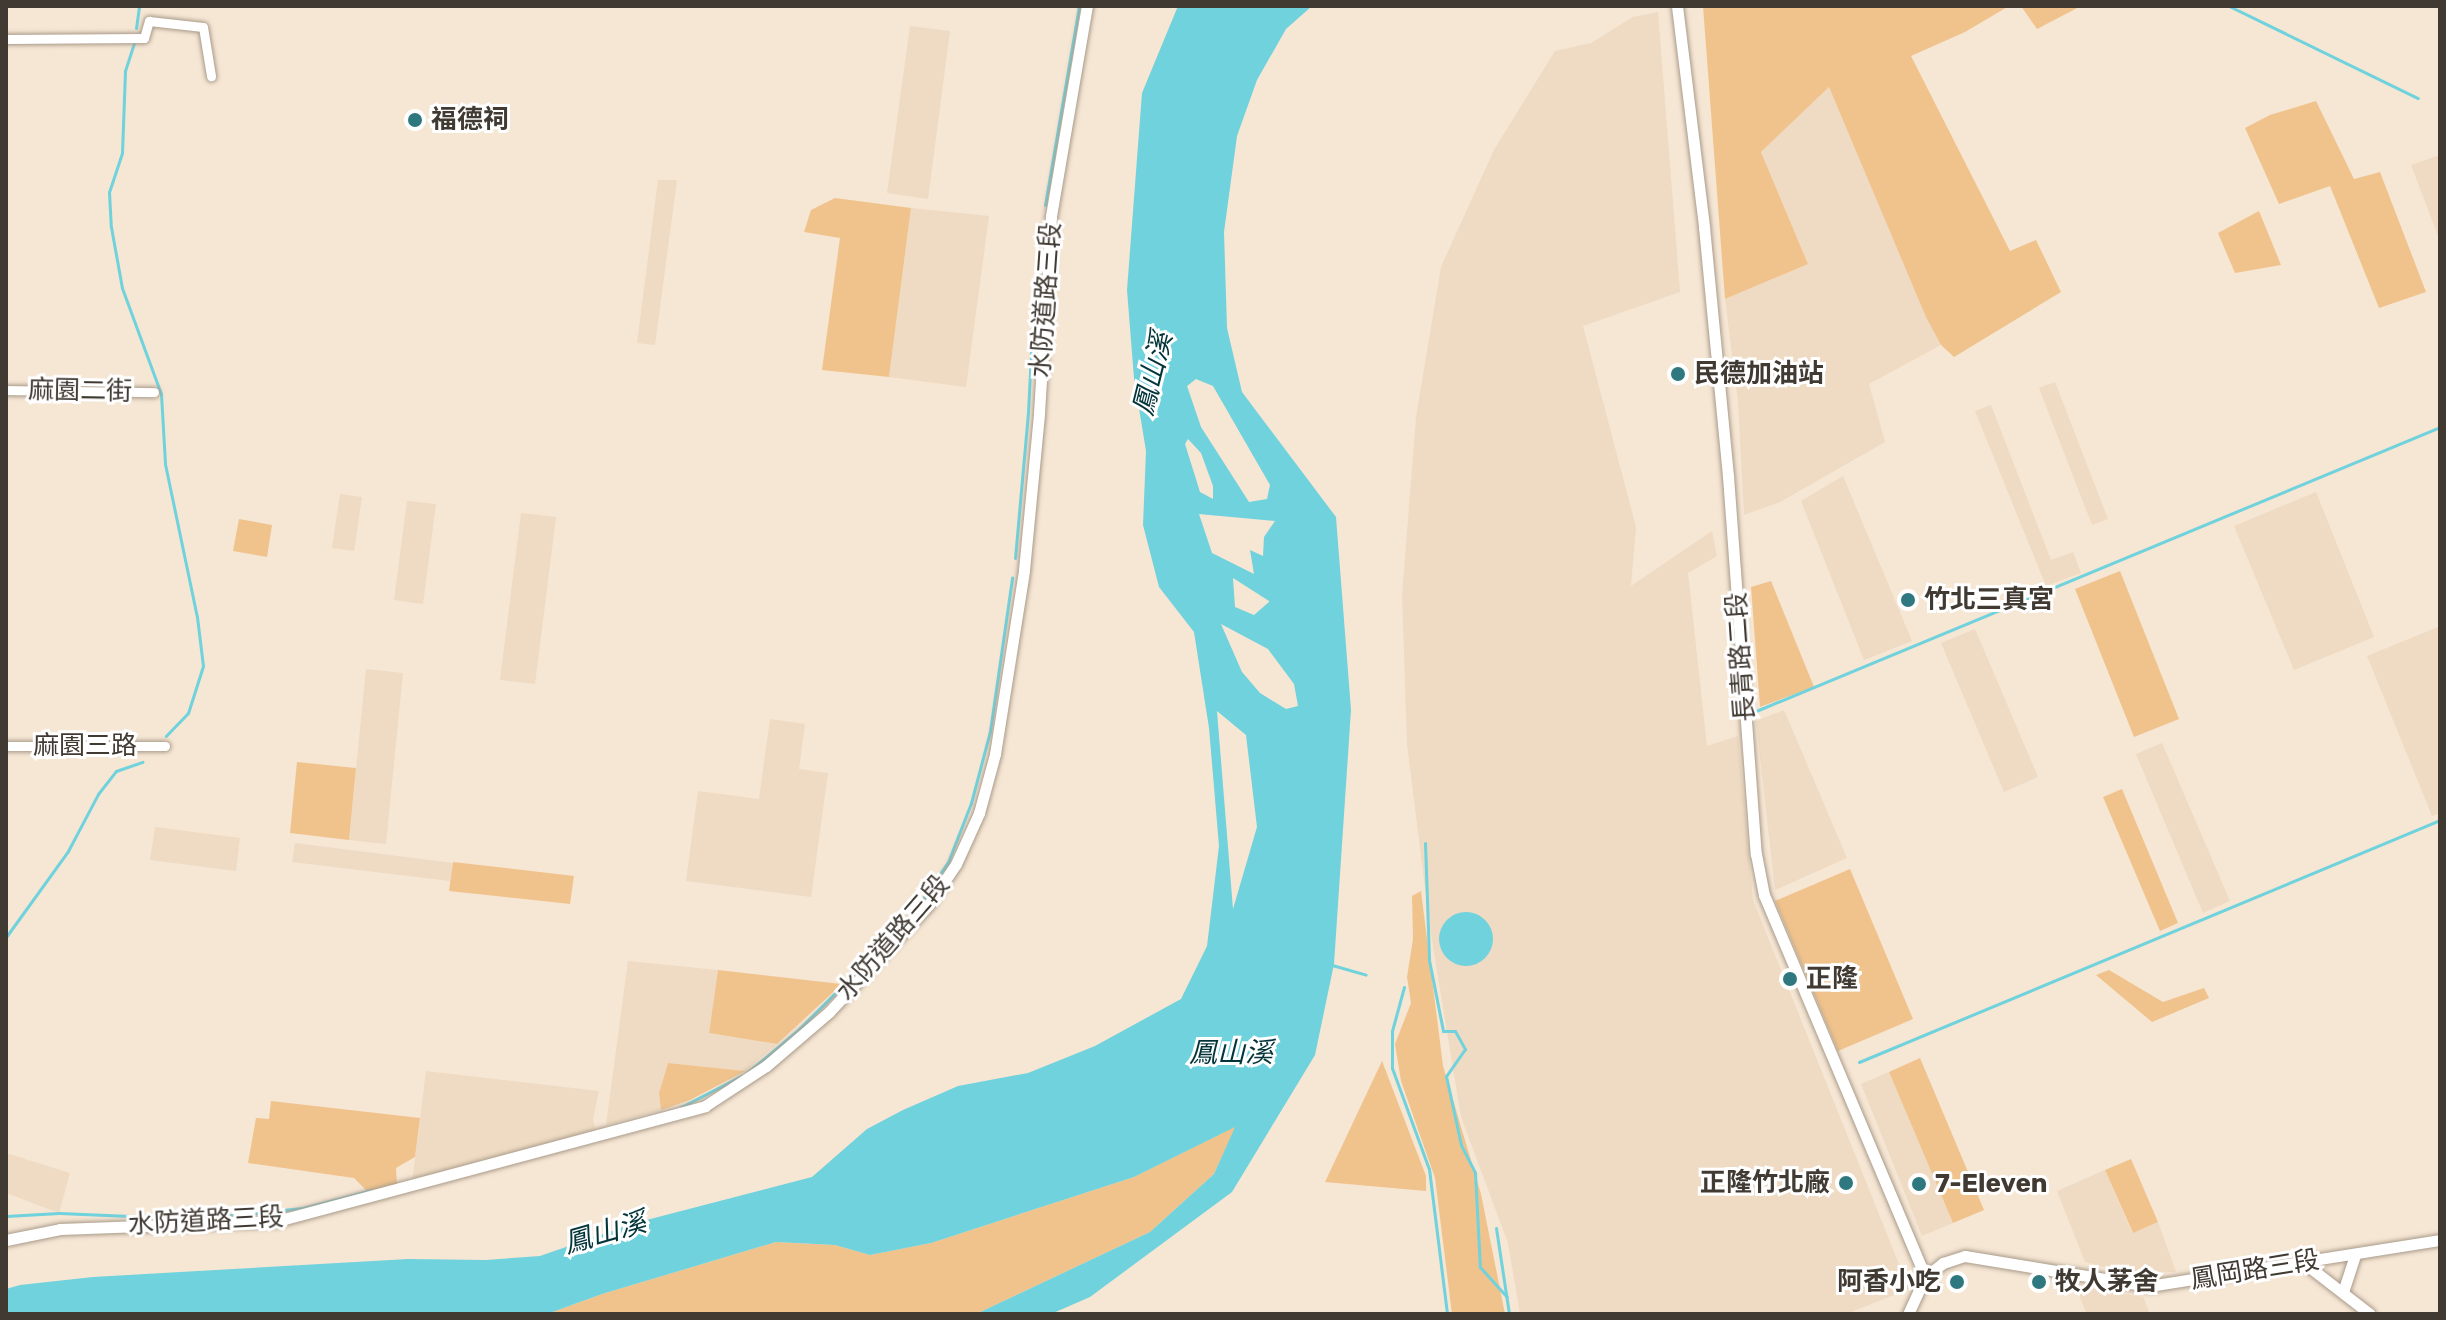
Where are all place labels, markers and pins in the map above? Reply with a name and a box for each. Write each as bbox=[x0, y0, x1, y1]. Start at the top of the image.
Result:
place label: 福德祠 bbox=[431, 104, 509, 136]
marker: 福德祠 bbox=[406, 111, 424, 129]
place label: 民德加油站 bbox=[1694, 358, 1824, 390]
marker: 民德加油站 bbox=[1669, 365, 1687, 383]
place label: 竹北三真宮 bbox=[1924, 584, 2054, 616]
marker: 竹北三真宮 bbox=[1899, 591, 1917, 609]
place label: 正隆 bbox=[1806, 963, 1858, 995]
marker: 正隆 bbox=[1781, 970, 1799, 988]
place label: 正隆竹北廠 bbox=[1700, 1167, 1830, 1199]
place label: 7-Eleven bbox=[1935, 1168, 2048, 1200]
marker: 正隆竹北廠 bbox=[1837, 1174, 1855, 1192]
marker: 7-Eleven bbox=[1910, 1175, 1928, 1193]
place label: 阿香小吃 bbox=[1837, 1266, 1941, 1298]
place label: 牧人茅舍 bbox=[2055, 1266, 2159, 1298]
marker: 阿香小吃 bbox=[1948, 1273, 1966, 1291]
marker: 牧人茅舍 bbox=[2030, 1273, 2048, 1291]

